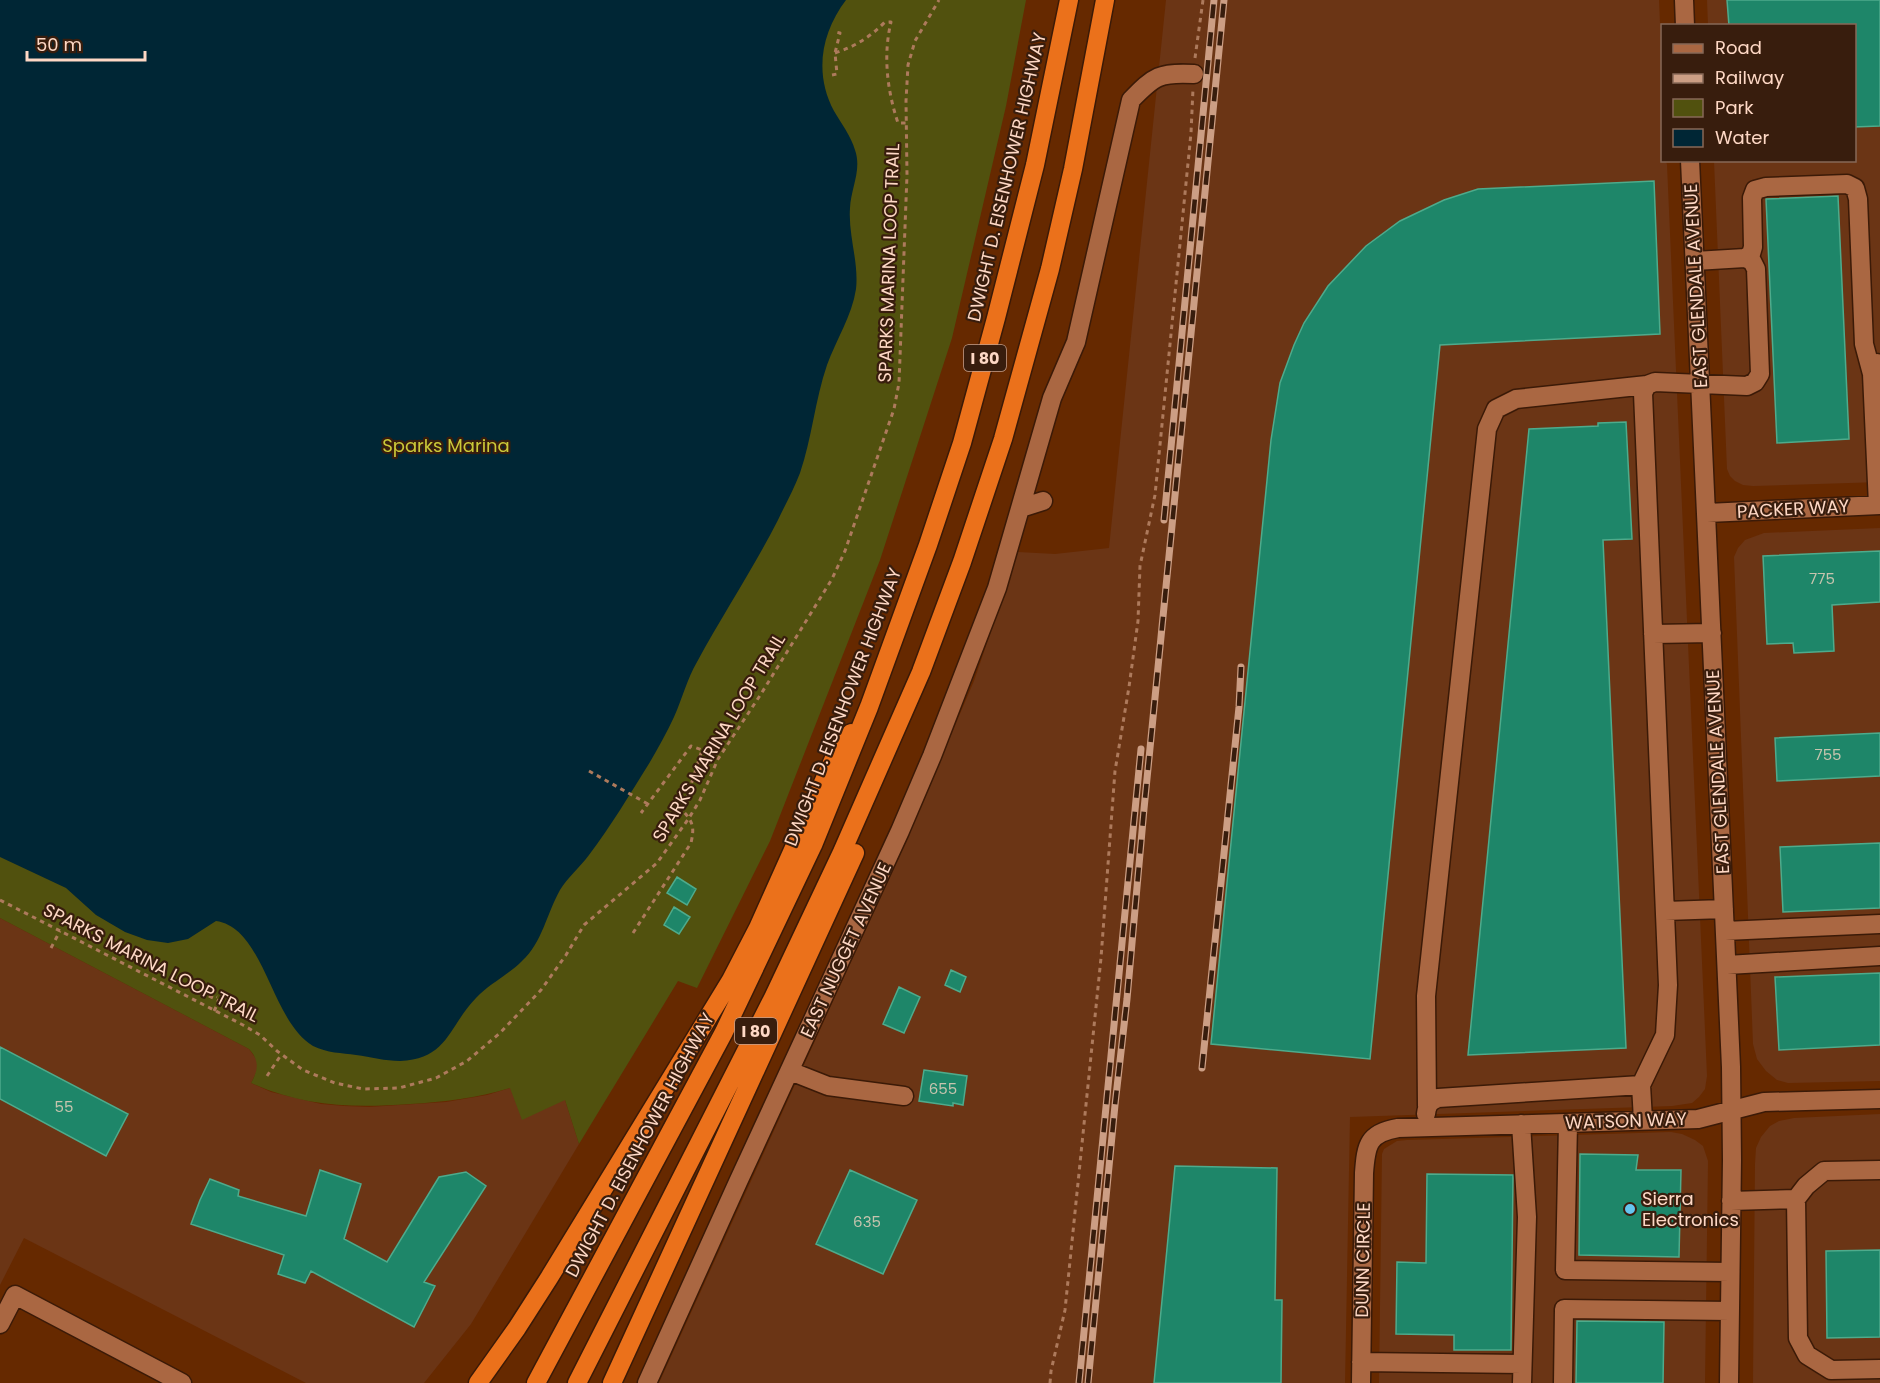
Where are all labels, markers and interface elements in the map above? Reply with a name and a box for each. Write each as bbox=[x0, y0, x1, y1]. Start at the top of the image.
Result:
scale bar bbox=[27, 24, 146, 62]
legend bbox=[1661, 24, 1856, 162]
street label: DWIGHT D. EISENHOWER HIGHWAY bbox=[961, 29, 1052, 324]
text: 50 m bbox=[36, 32, 82, 57]
text: Road bbox=[1715, 35, 1762, 60]
text: Railway bbox=[1715, 65, 1784, 90]
text: Park bbox=[1715, 95, 1754, 120]
text: Water bbox=[1715, 125, 1769, 150]
street label: SPARKS MARINA LOOP TRAIL bbox=[872, 143, 905, 383]
street label: EAST GLENDALE AVENUE bbox=[1678, 183, 1713, 389]
road number: I 80 bbox=[964, 345, 1006, 371]
park label: Sparks Marina bbox=[382, 433, 510, 458]
street label: PACKER WAY bbox=[1736, 493, 1850, 524]
street label: DWIGHT D. EISENHOWER HIGHWAY bbox=[778, 564, 907, 849]
house number: 775 bbox=[1809, 568, 1835, 589]
street label: SPARKS MARINA LOOP TRAIL bbox=[646, 629, 791, 847]
street label: EAST GLENDALE AVENUE bbox=[1700, 669, 1735, 875]
house number: 755 bbox=[1814, 744, 1842, 765]
street label: EAST NUGGET AVENUE bbox=[794, 858, 897, 1041]
street label: SPARKS MARINA LOOP TRAIL bbox=[39, 897, 264, 1028]
street label: DWIGHT D. EISENHOWER HIGHWAY bbox=[559, 1008, 720, 1281]
road number: I 80 bbox=[735, 1018, 777, 1044]
house number: 655 bbox=[929, 1078, 957, 1099]
house number: 55 bbox=[55, 1096, 73, 1117]
street label: WATSON WAY bbox=[1565, 1106, 1688, 1135]
place label: Sierra Electronics bbox=[1642, 1186, 1739, 1232]
street label: DUNN CIRCLE bbox=[1349, 1202, 1376, 1318]
marker: Sierra Electronics bbox=[1623, 1202, 1637, 1216]
house number: 635 bbox=[853, 1211, 881, 1232]

